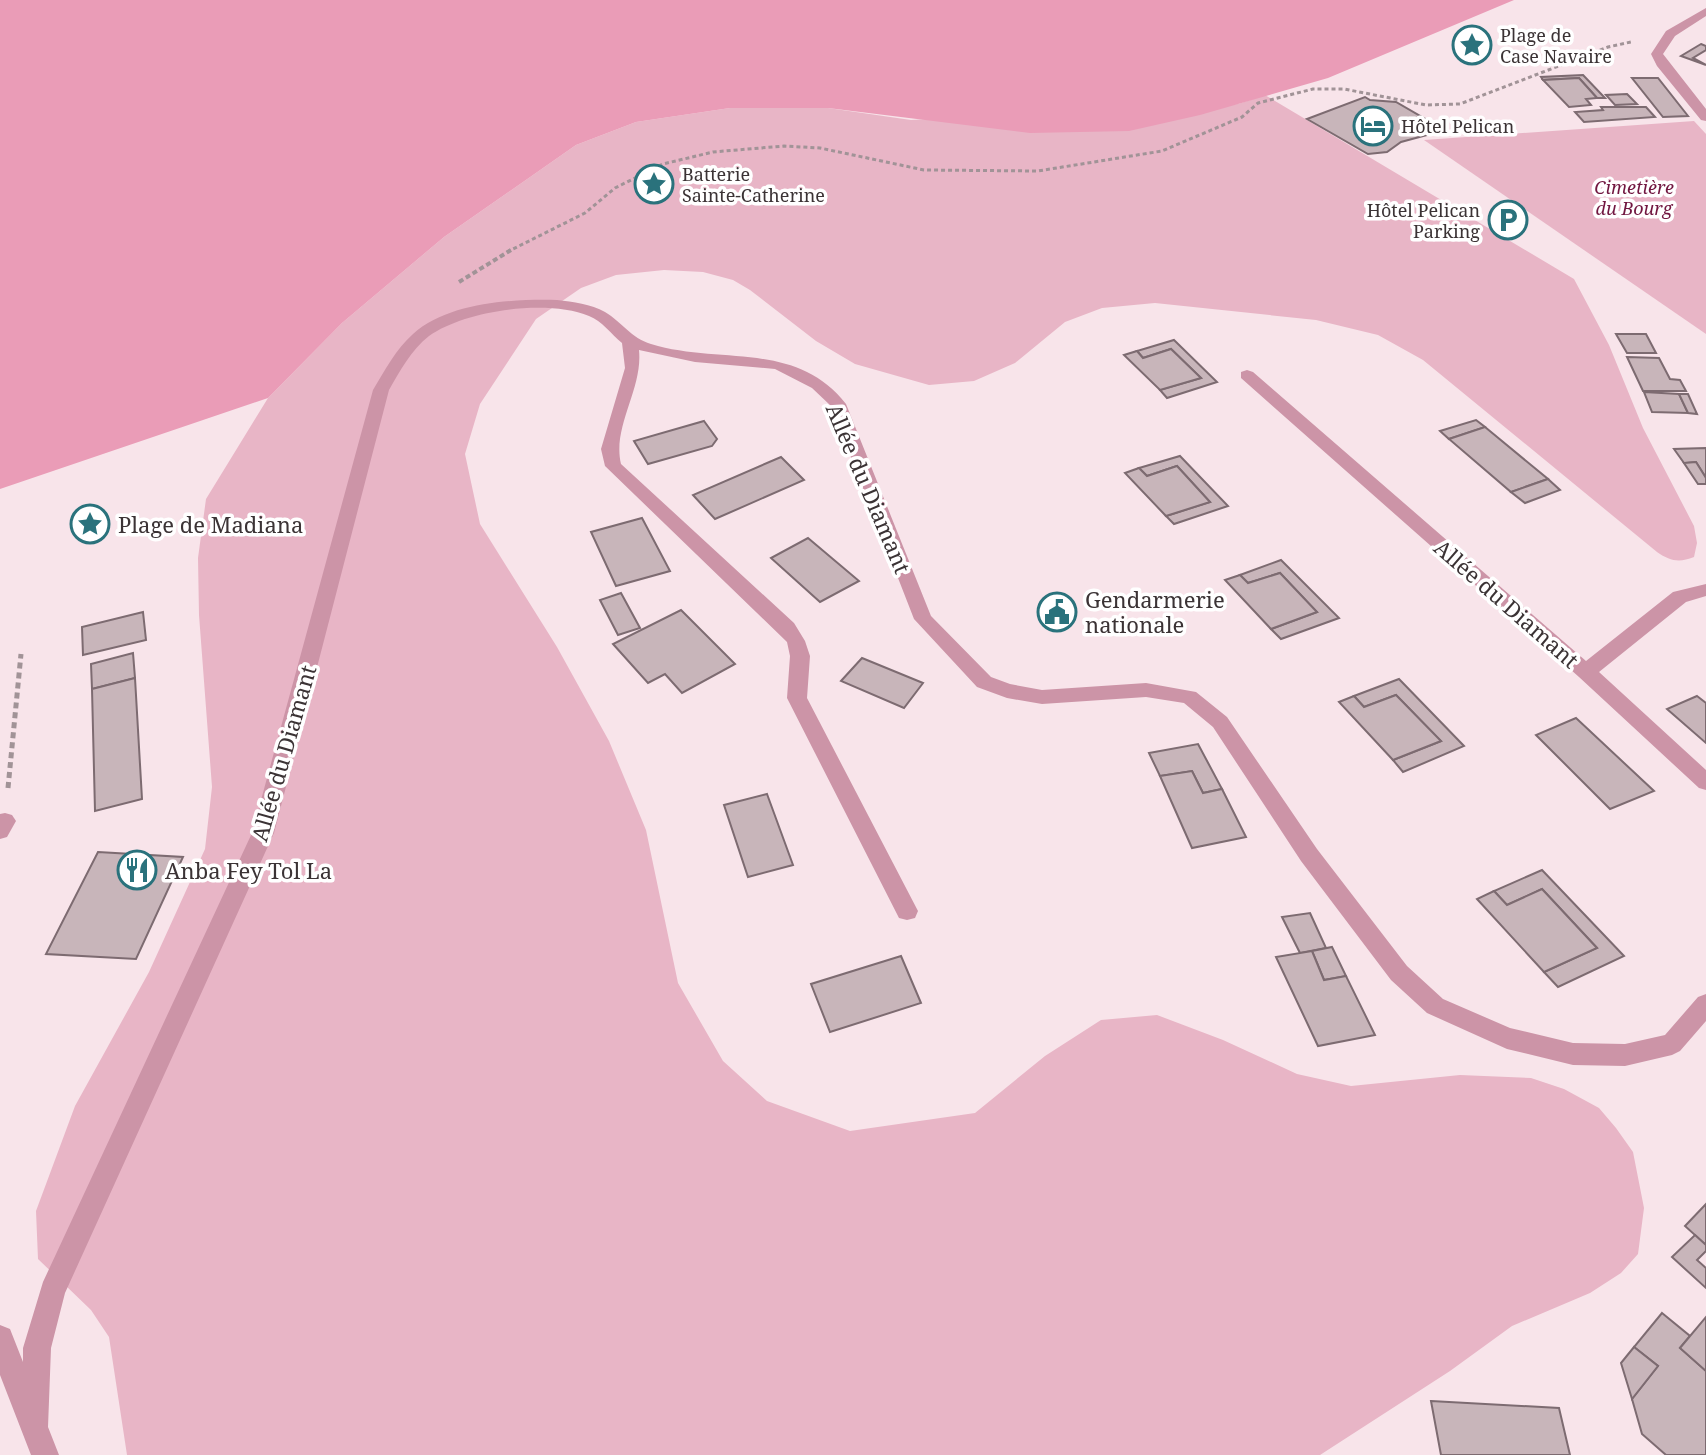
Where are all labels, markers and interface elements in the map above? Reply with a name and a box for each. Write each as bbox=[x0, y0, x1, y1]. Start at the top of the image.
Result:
place label: Plage de Case Navaire bbox=[1500, 23, 1612, 68]
place icon: Plage de Case Navaire bbox=[1451, 24, 1493, 66]
hotel icon: Hôtel Pelican bbox=[1352, 105, 1394, 147]
place label: Hôtel Pelican bbox=[1401, 114, 1515, 138]
place label: Batterie Sainte-Catherine bbox=[682, 162, 825, 207]
place icon: Batterie Sainte-Catherine bbox=[633, 163, 675, 205]
park label: Cimetière du Bourg bbox=[1594, 175, 1674, 220]
place label: Hôtel Pelican Parking bbox=[1367, 198, 1480, 243]
parking icon: Hôtel Pelican Parking bbox=[1487, 199, 1529, 241]
street label: Allée du Diamant bbox=[820, 398, 918, 578]
place icon: Plage de Madiana bbox=[69, 503, 111, 545]
place label: Plage de Madiana bbox=[118, 509, 303, 539]
street label: Allée du Diamant bbox=[1428, 532, 1586, 674]
place label: Gendarmerie nationale bbox=[1085, 584, 1225, 639]
public building icon: Gendarmerie nationale bbox=[1036, 591, 1078, 633]
street label: Allée du Diamant bbox=[243, 661, 323, 845]
restaurant icon: Anba Fey Tol La bbox=[116, 849, 158, 891]
place label: Anba Fey Tol La bbox=[165, 855, 332, 885]

